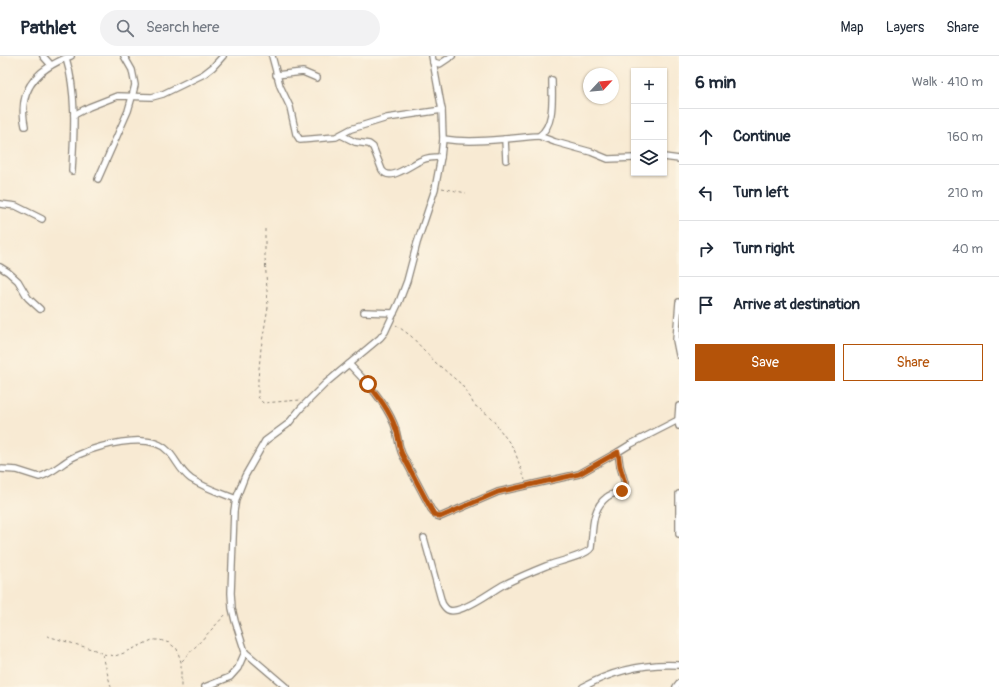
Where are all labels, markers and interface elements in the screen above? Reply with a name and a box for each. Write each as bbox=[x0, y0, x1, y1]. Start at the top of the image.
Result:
search box bbox=[100, 10, 380, 46]
text: Pathlet bbox=[20, 16, 76, 40]
icon: search bbox=[114, 17, 136, 39]
text: Search here bbox=[146, 18, 219, 37]
text: Map bbox=[841, 19, 864, 36]
text: Layers bbox=[886, 19, 924, 36]
text: Share bbox=[946, 19, 979, 36]
north arrow bbox=[583, 68, 619, 104]
map controls bbox=[631, 68, 667, 176]
button: + bbox=[631, 68, 667, 104]
text: 6 min bbox=[695, 72, 736, 93]
text: Walk · 410 m bbox=[912, 74, 983, 90]
button: − bbox=[631, 104, 667, 140]
icon: ahead bbox=[695, 126, 717, 148]
text: Continue bbox=[733, 127, 791, 146]
text: 160 m bbox=[947, 129, 983, 145]
button: layers bbox=[631, 140, 667, 176]
icon: left bbox=[695, 182, 717, 204]
text: Turn left bbox=[733, 183, 789, 202]
text: 210 m bbox=[947, 185, 983, 201]
icon: right bbox=[695, 238, 717, 260]
text: Turn right bbox=[733, 239, 794, 258]
text: 40 m bbox=[952, 241, 983, 257]
icon: arrive bbox=[695, 294, 717, 316]
text: Arrive at destination bbox=[733, 295, 860, 314]
button: Save bbox=[695, 344, 835, 381]
button: Share bbox=[843, 344, 983, 381]
route start bbox=[359, 375, 377, 393]
route end bbox=[613, 482, 631, 500]

